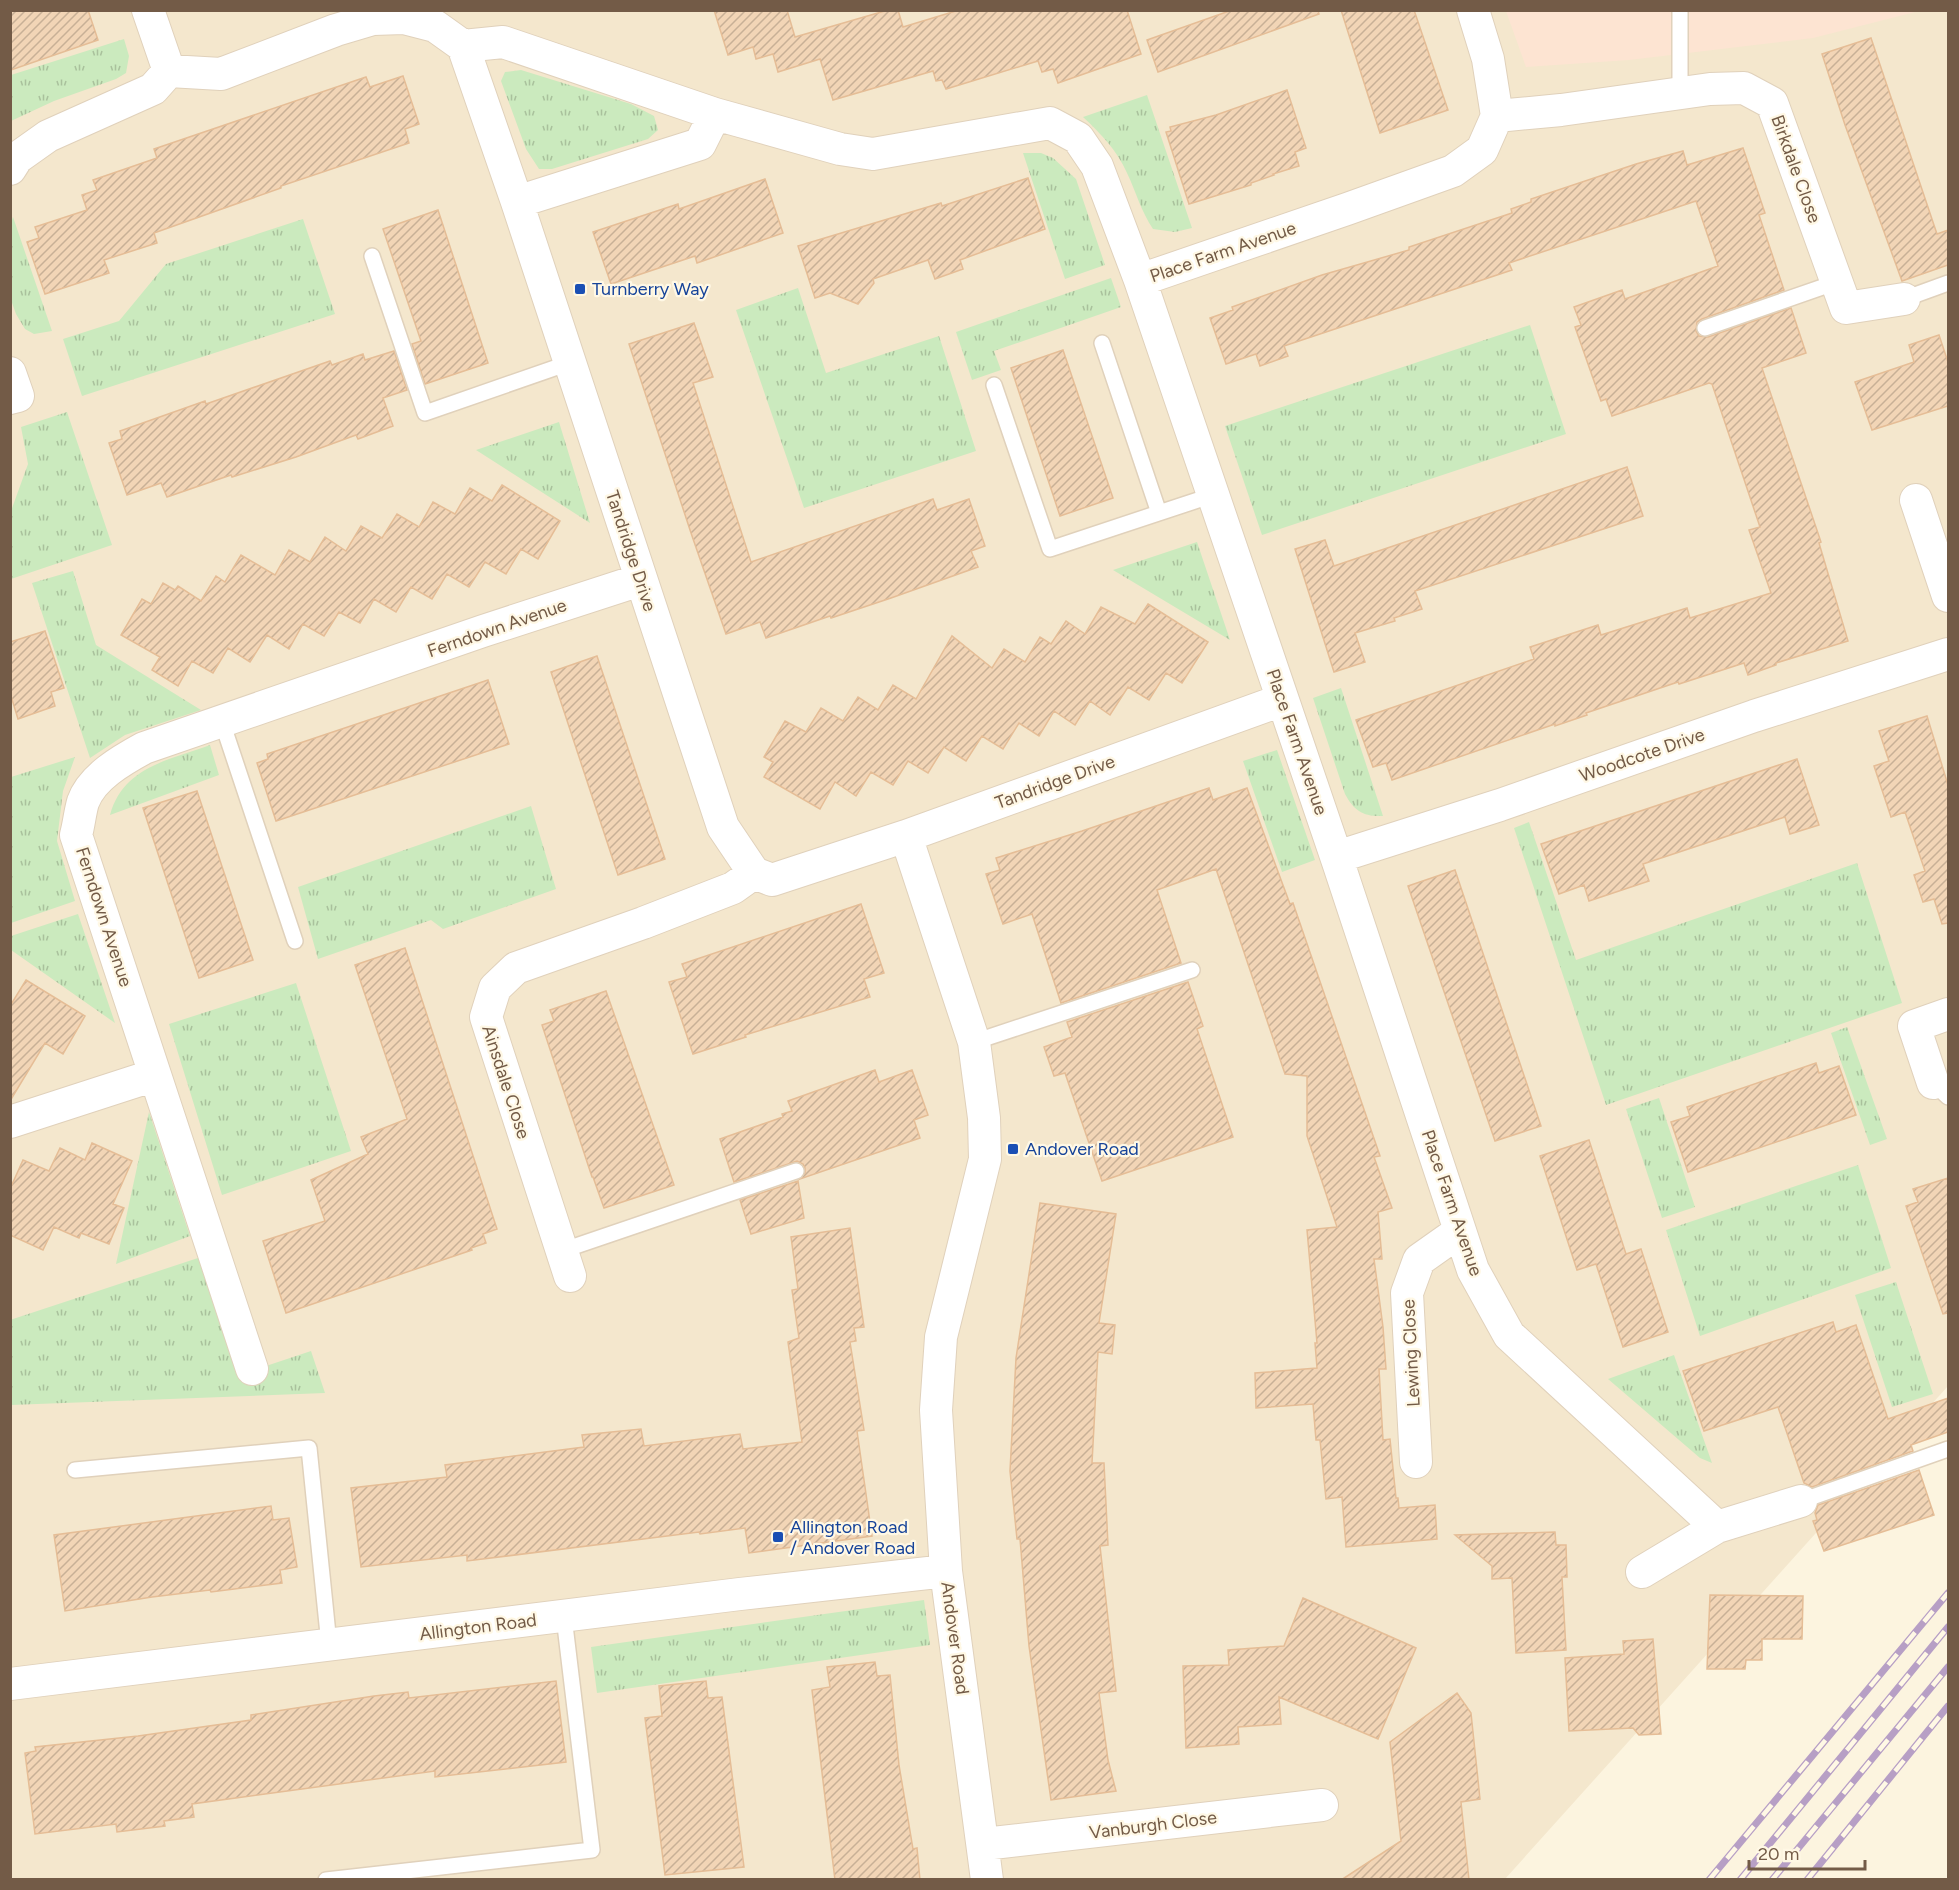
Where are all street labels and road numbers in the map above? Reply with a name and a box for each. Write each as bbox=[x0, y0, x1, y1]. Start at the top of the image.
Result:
street label: Birkdale Close bbox=[1766, 112, 1826, 226]
street label: Place Farm Avenue bbox=[1147, 217, 1299, 287]
street label: Tandridge Drive bbox=[601, 488, 661, 614]
street label: Ferndown Avenue bbox=[424, 594, 570, 662]
street label: Place Farm Avenue bbox=[1262, 666, 1332, 818]
street label: Woodcote Drive bbox=[1577, 723, 1708, 787]
street label: Tandridge Drive bbox=[992, 750, 1118, 814]
street label: Ferndown Avenue bbox=[71, 844, 137, 990]
street label: Ainsdale Close bbox=[477, 1022, 535, 1142]
street label: Place Farm Avenue bbox=[1417, 1127, 1487, 1279]
street label: Lewing Close bbox=[1397, 1298, 1425, 1407]
street label: Andover Road bbox=[936, 1580, 974, 1696]
street label: Allington Road bbox=[418, 1609, 538, 1645]
street label: Vanburgh Close bbox=[1088, 1806, 1218, 1844]

